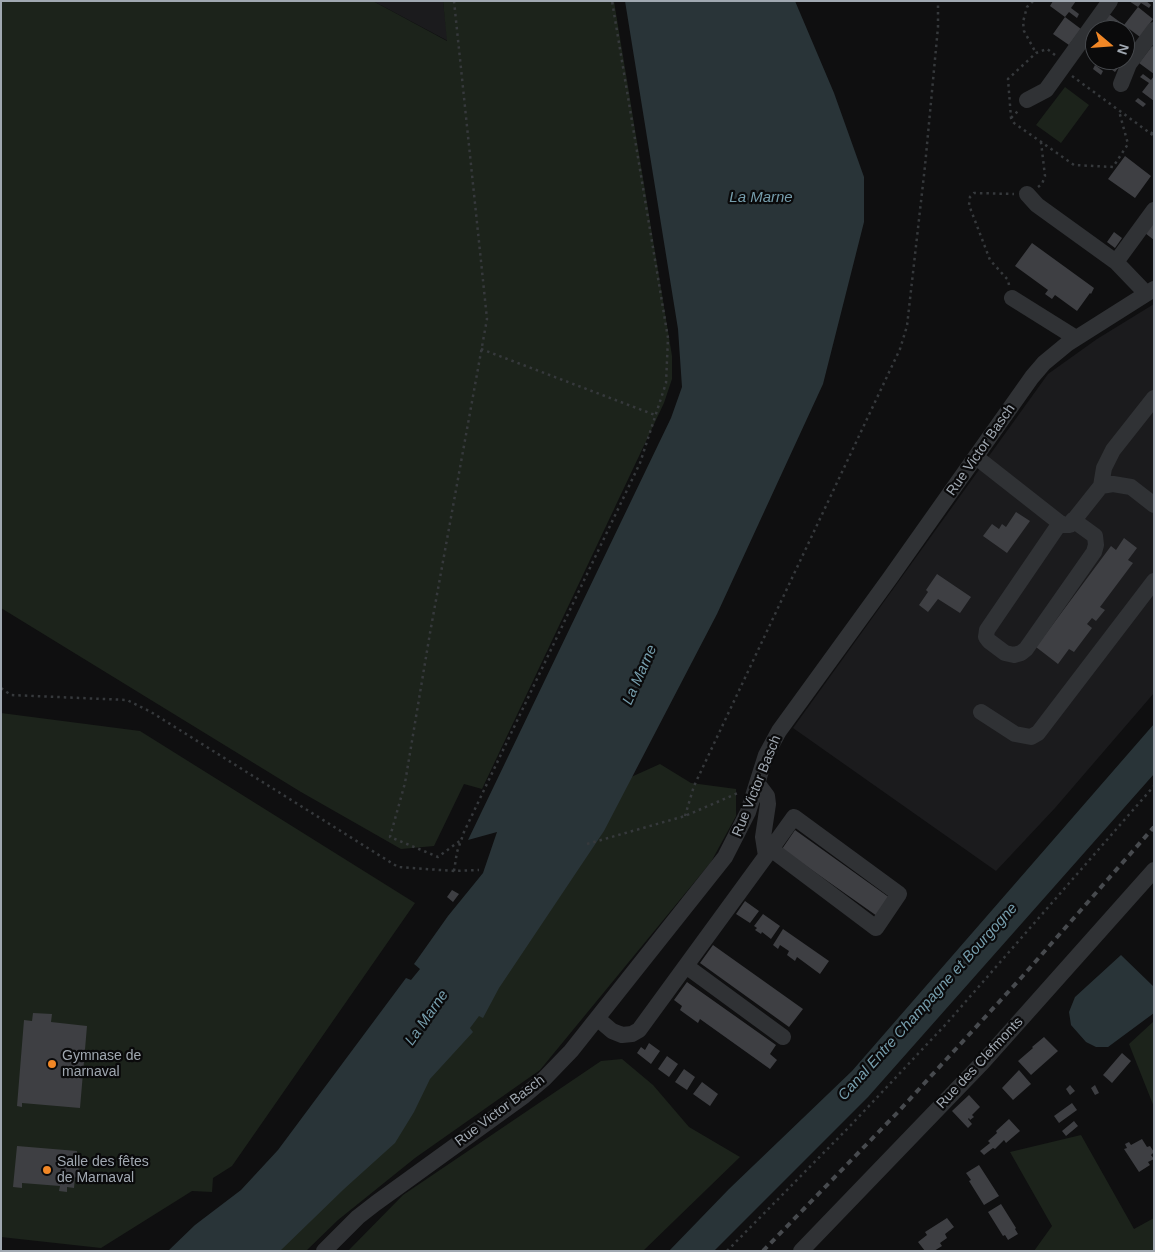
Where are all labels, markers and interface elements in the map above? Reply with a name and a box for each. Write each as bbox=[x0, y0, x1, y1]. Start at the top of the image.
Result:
north arrow bbox=[1085, 20, 1135, 70]
text: N bbox=[1114, 42, 1132, 57]
water label: La Marne bbox=[729, 189, 793, 207]
street label: Rue Victor Basch bbox=[943, 401, 1019, 499]
water label: La Marne bbox=[619, 642, 661, 708]
street label: Rue Victor Basch bbox=[729, 733, 785, 839]
water label: Canal Entre Champagne et Bourgogne bbox=[835, 900, 1021, 1104]
water label: La Marne bbox=[401, 987, 453, 1049]
street label: Rue des Clefmonts bbox=[933, 1014, 1027, 1112]
place label: Gymnase de marnaval bbox=[62, 1048, 141, 1080]
marker: Gymnase de marnaval bbox=[46, 1058, 58, 1070]
street label: Rue Victor Basch bbox=[452, 1072, 548, 1150]
place label: Salle des fêtes de Marnaval bbox=[57, 1154, 149, 1186]
marker: Salle des fêtes de Marnaval bbox=[41, 1164, 53, 1176]

